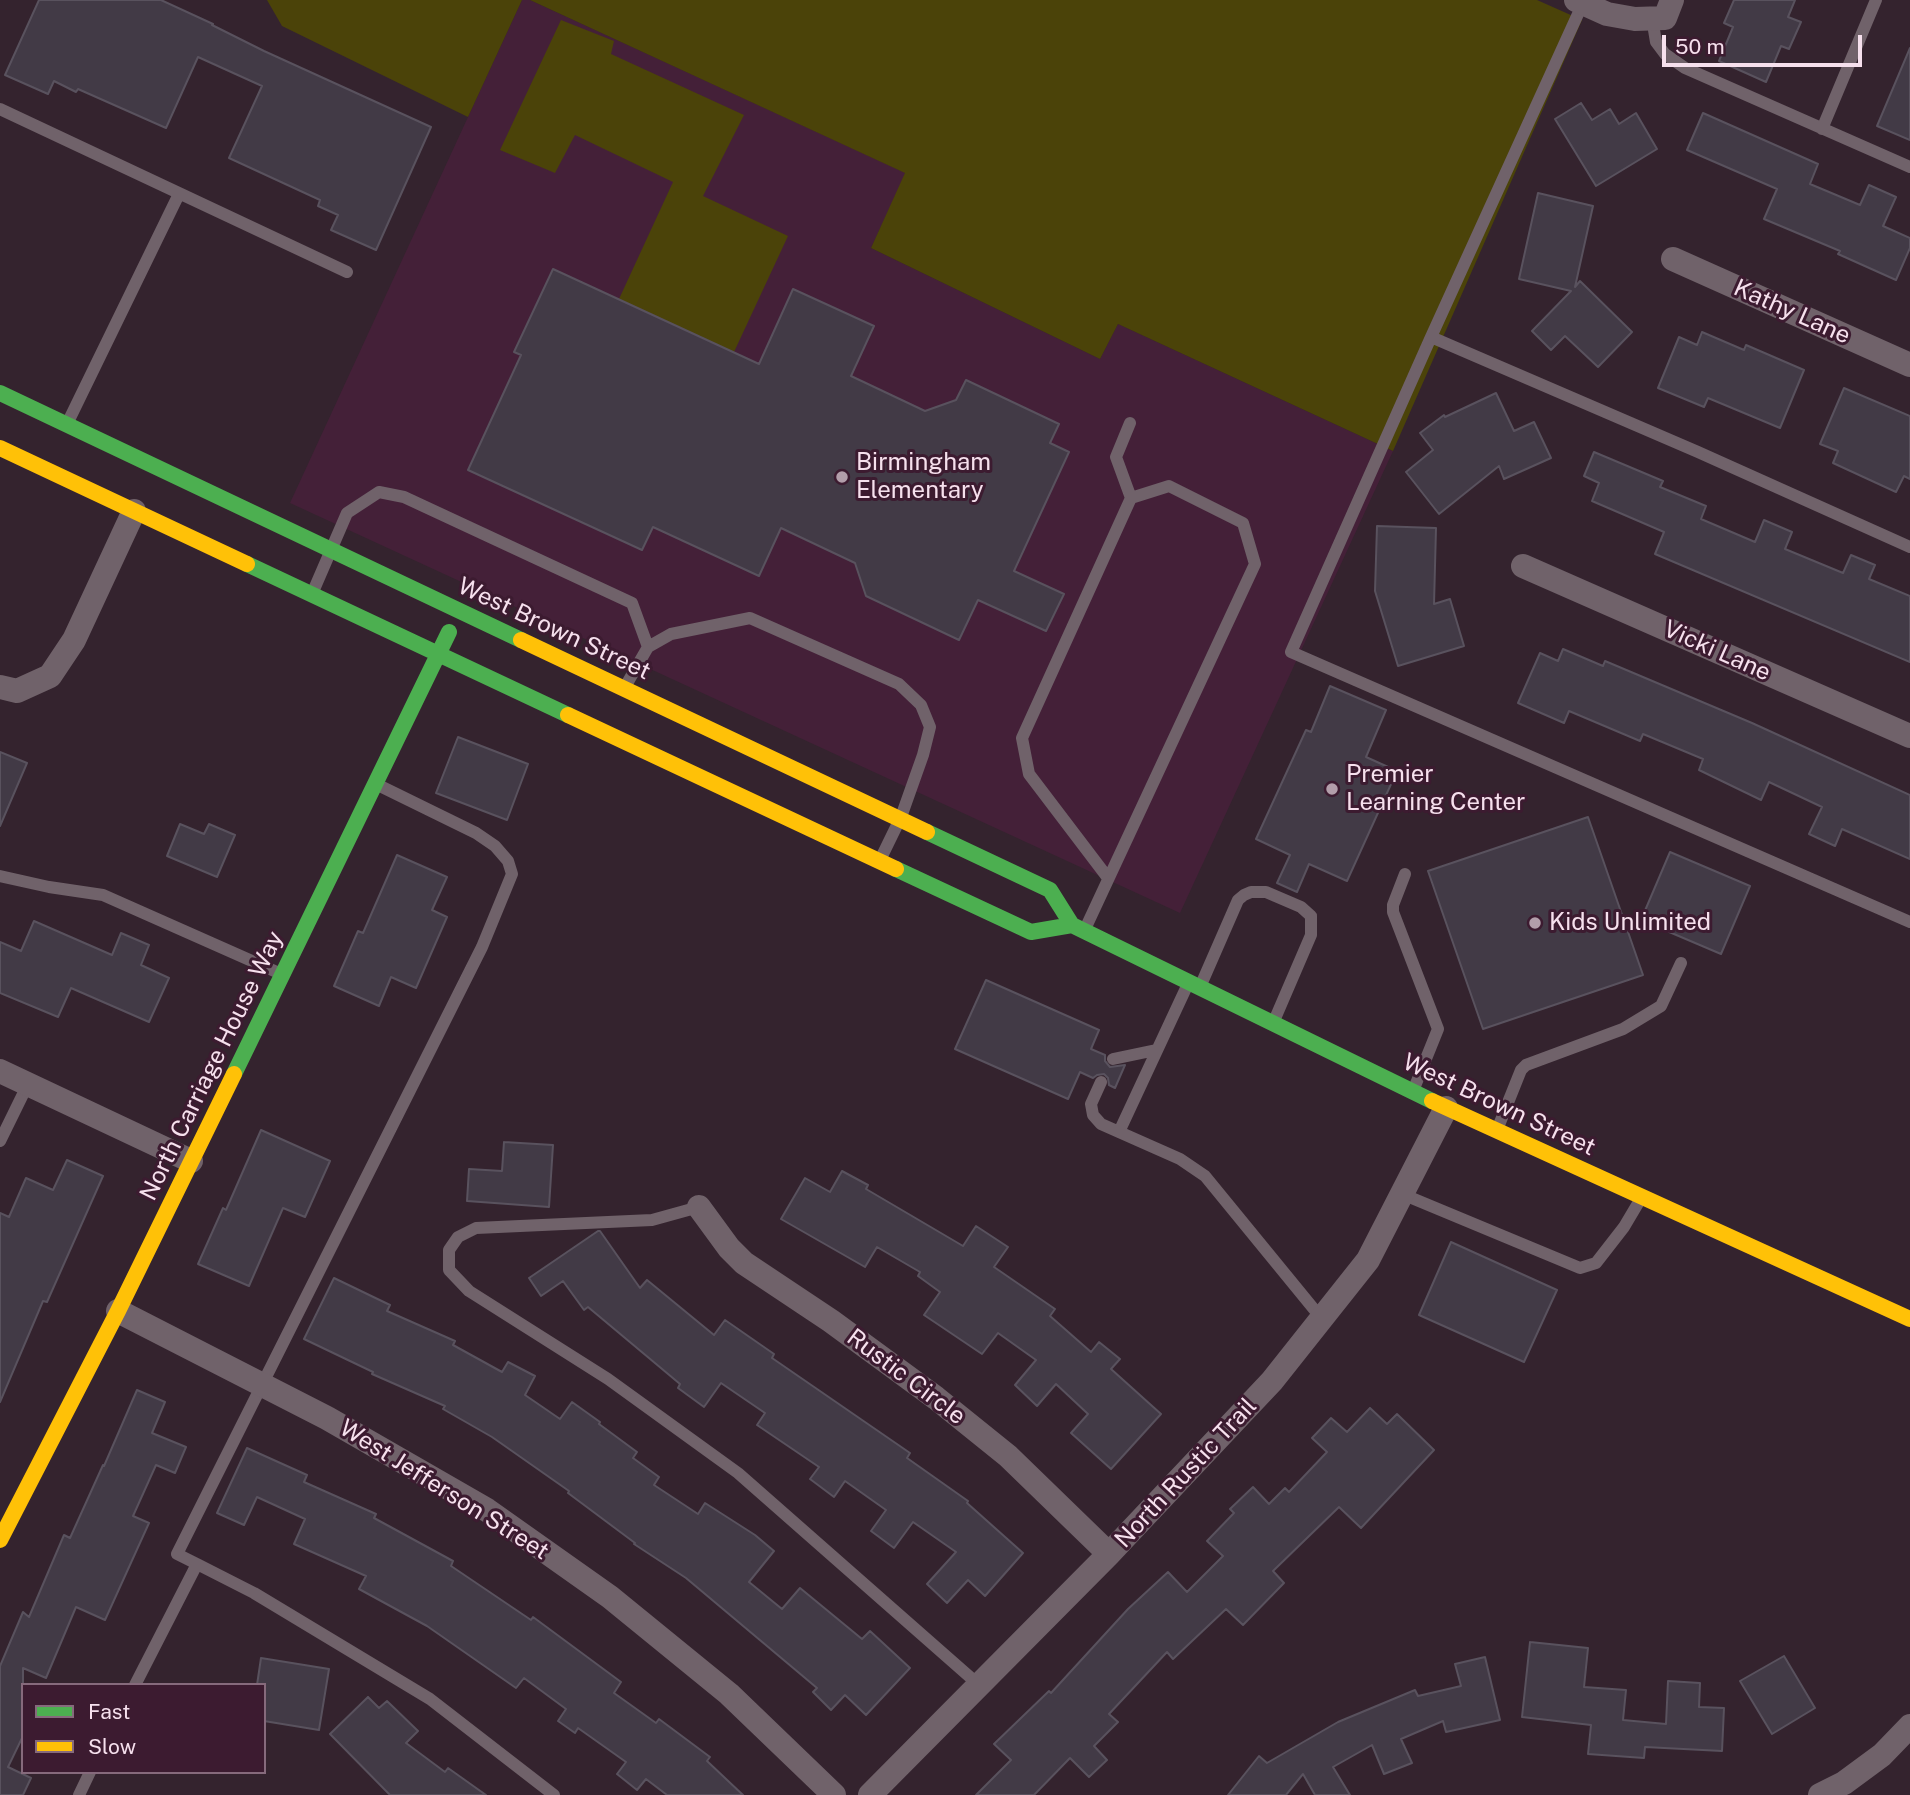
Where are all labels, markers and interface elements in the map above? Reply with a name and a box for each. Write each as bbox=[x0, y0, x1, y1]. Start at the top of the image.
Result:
scale bar bbox=[1665, 21, 1864, 65]
text: 50 m bbox=[1675, 34, 1725, 59]
street label: Kathy Lane bbox=[1729, 274, 1855, 350]
place label: Birmingham Elementary bbox=[856, 449, 991, 505]
marker: Birmingham Elementary bbox=[834, 469, 850, 485]
street label: West Brown Street bbox=[453, 572, 655, 686]
street label: Vicki Lane bbox=[1659, 615, 1775, 687]
place label: Premier Learning Center bbox=[1346, 761, 1525, 817]
marker: Premier Learning Center bbox=[1324, 781, 1340, 797]
place label: Kids Unlimited bbox=[1549, 909, 1711, 937]
marker: Kids Unlimited bbox=[1527, 915, 1543, 931]
street label: North Carriage House Way bbox=[134, 927, 290, 1205]
street label: West Brown Street bbox=[1398, 1048, 1600, 1162]
street label: Rustic Circle bbox=[841, 1323, 971, 1431]
street label: North Rustic Trail bbox=[1109, 1392, 1263, 1554]
street label: West Jefferson Street bbox=[334, 1414, 554, 1566]
legend bbox=[21, 1683, 266, 1774]
text: Fast bbox=[88, 1699, 130, 1724]
text: Slow bbox=[88, 1734, 136, 1759]

